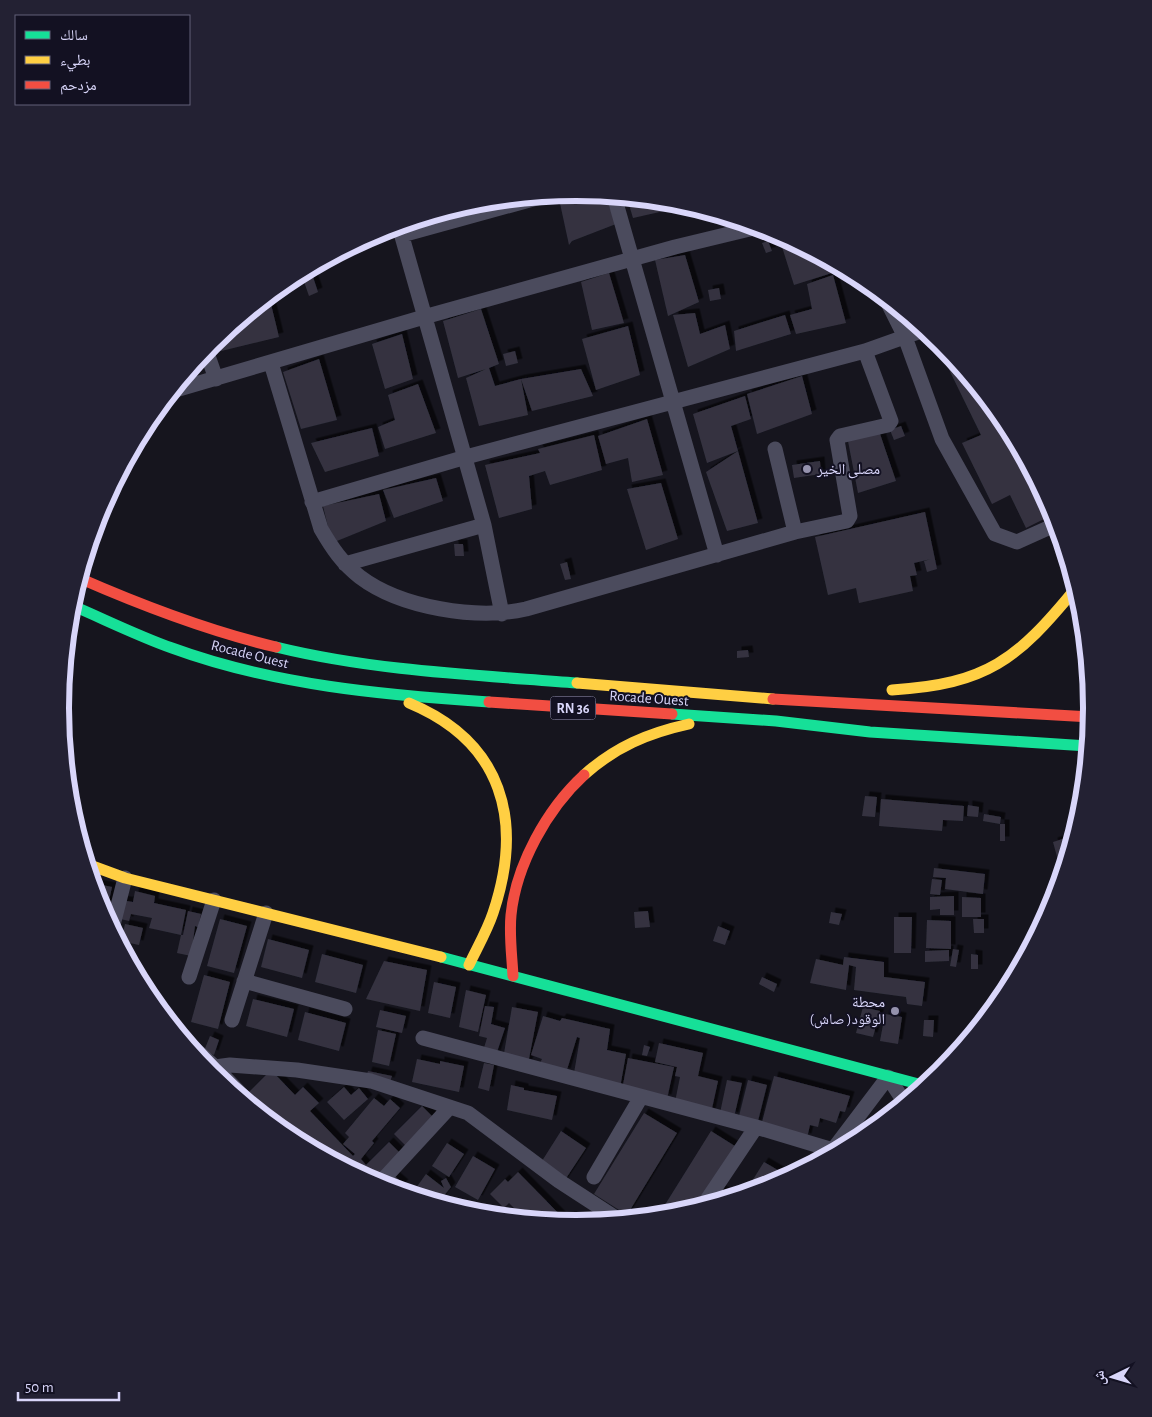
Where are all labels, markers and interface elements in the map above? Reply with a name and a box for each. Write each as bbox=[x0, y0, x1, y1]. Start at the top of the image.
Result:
legend bbox=[15, 15, 190, 105]
text: سالك bbox=[60, 28, 88, 43]
text: بطيء bbox=[60, 53, 90, 72]
text: مزدحم bbox=[60, 78, 97, 95]
place label: مصلى الخير bbox=[816, 462, 880, 479]
marker: مصلى الخير bbox=[801, 463, 813, 475]
street label: Rocade Ouest bbox=[210, 638, 290, 671]
street label: Rocade Ouest bbox=[609, 688, 689, 709]
road number: RN 36 bbox=[550, 696, 596, 720]
place label: محطة الوقود( صاش) bbox=[810, 995, 885, 1029]
marker: محطة الوقود( صاش) bbox=[889, 1005, 901, 1017]
north arrow bbox=[1087, 1352, 1137, 1402]
scale bar bbox=[18, 1370, 119, 1402]
text: ش bbox=[1092, 1370, 1109, 1386]
text: 50 m bbox=[25, 1380, 54, 1395]

